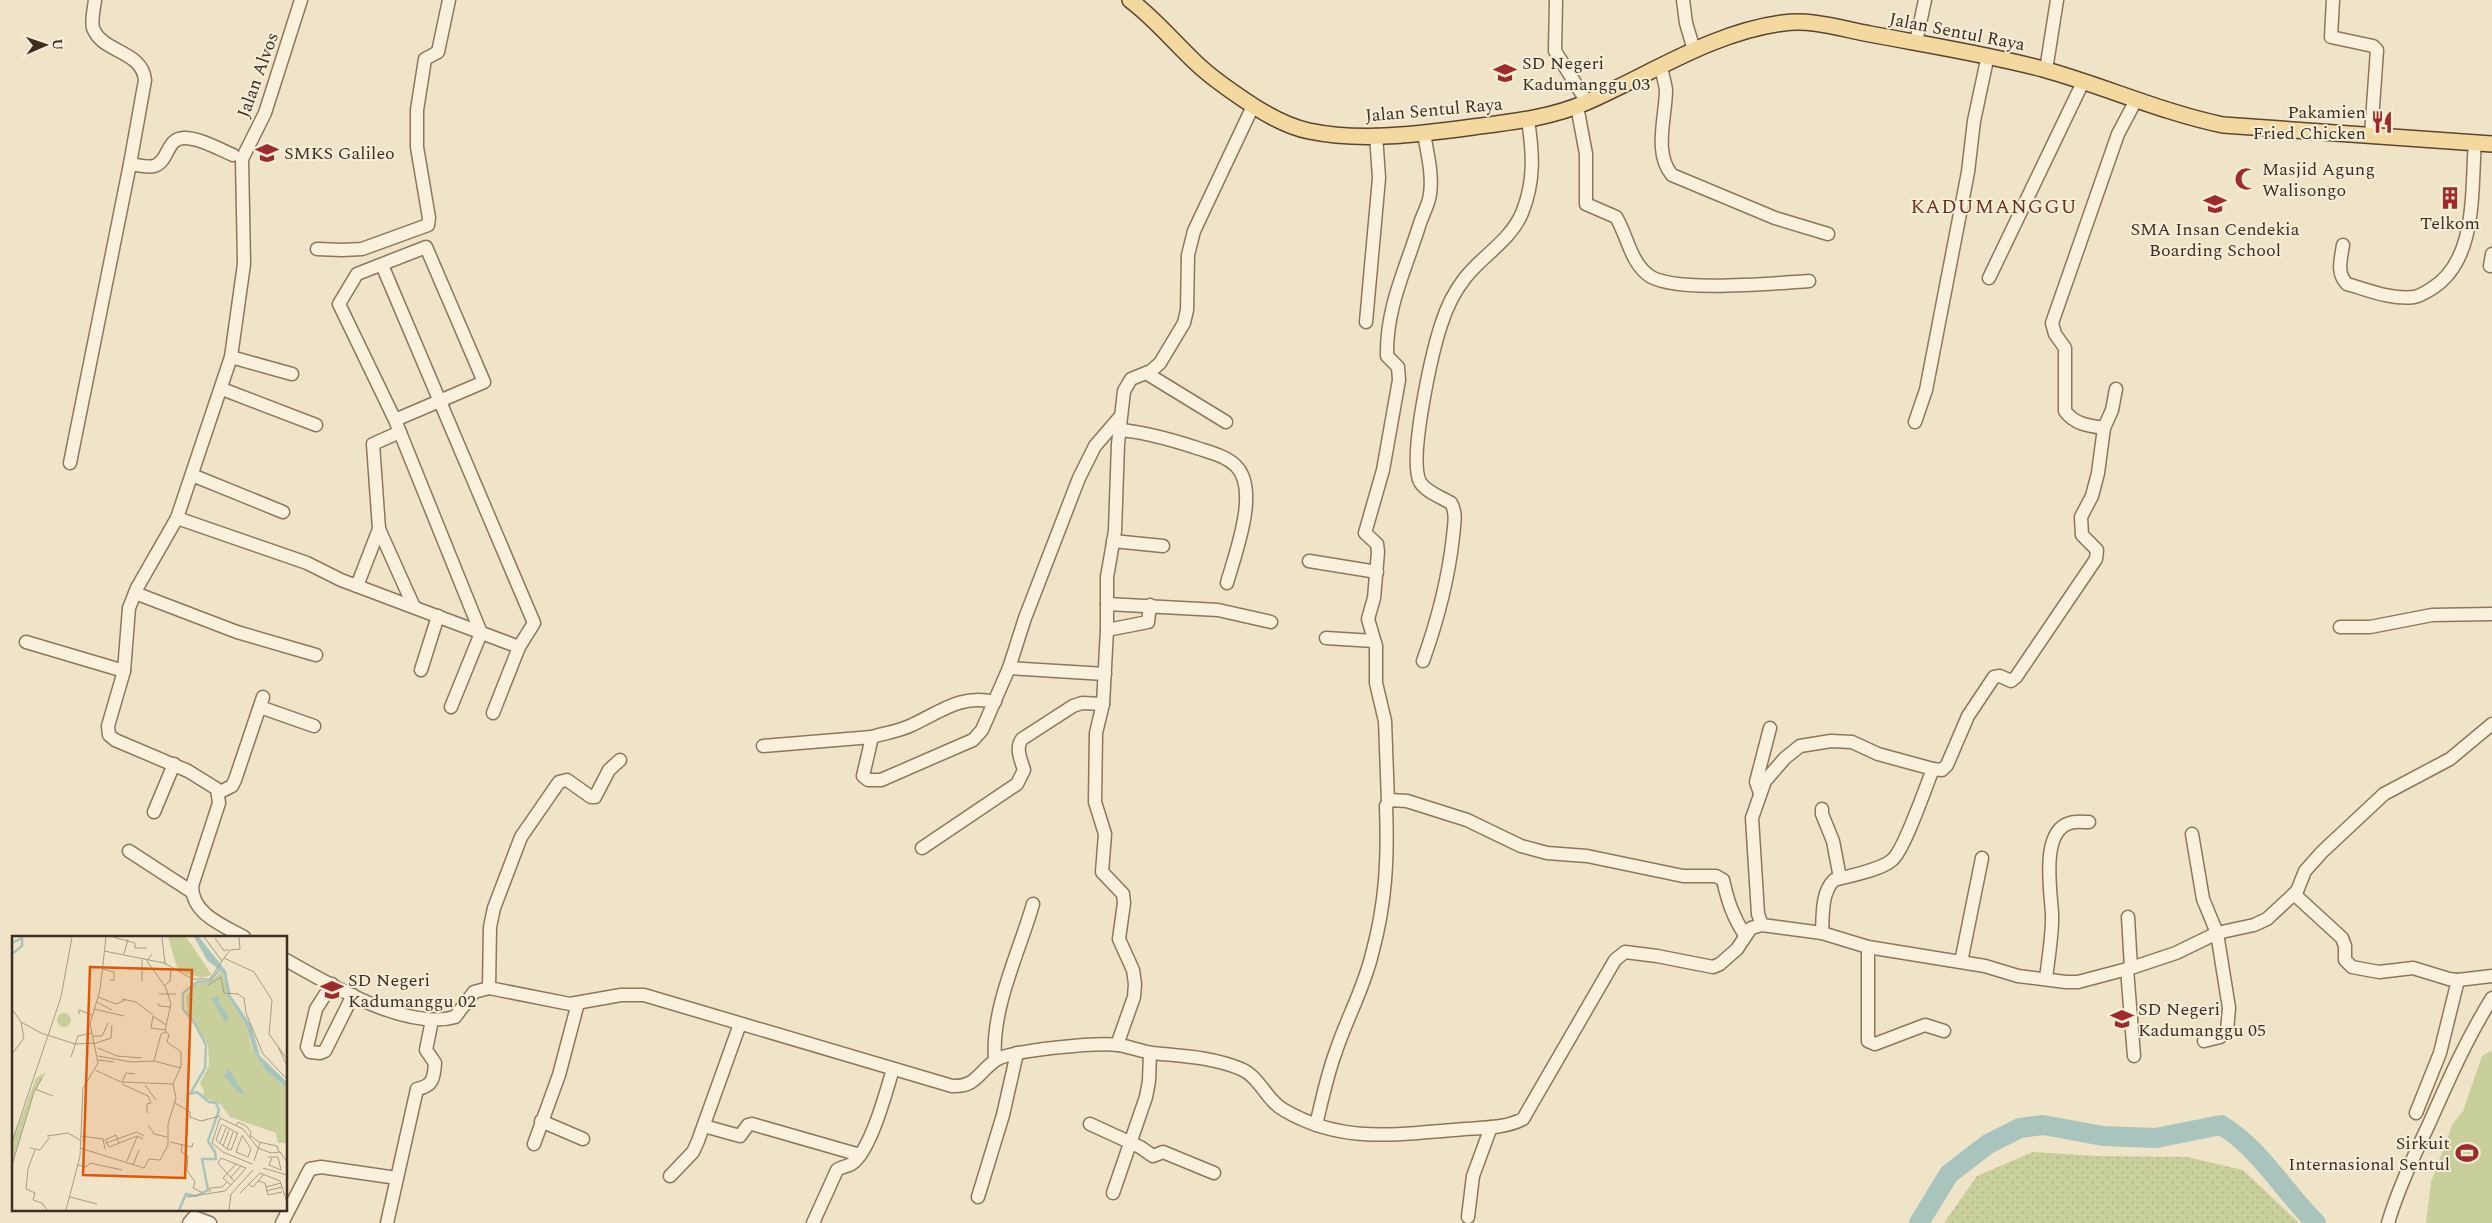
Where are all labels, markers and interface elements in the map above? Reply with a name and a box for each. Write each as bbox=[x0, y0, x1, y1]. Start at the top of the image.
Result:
street label: Jalan Sentul Raya bbox=[1887, 6, 2027, 58]
north arrow bbox=[20, 20, 70, 70]
street label: Jalan Alvos bbox=[230, 29, 286, 121]
text: U bbox=[47, 38, 68, 51]
place label: SD Negeri Kadumanggu 03 bbox=[1522, 50, 1650, 98]
school or university icon: SD Negeri Kadumanggu 03 bbox=[1492, 60, 1518, 86]
street label: Jalan Sentul Raya bbox=[1364, 91, 1504, 129]
place label: Pakamien Fried Chicken bbox=[2253, 99, 2366, 147]
restaurant icon: Pakamien Fried Chicken bbox=[2369, 109, 2395, 135]
school or university icon: SMKS Galileo bbox=[254, 140, 280, 166]
place label: SMKS Galileo bbox=[284, 140, 395, 167]
place label: Masjid Agung Walisongo bbox=[2262, 156, 2375, 204]
mosque icon: Masjid Agung Walisongo bbox=[2233, 166, 2259, 192]
building icon: Telkom bbox=[2437, 185, 2463, 211]
school or university icon: SMA Insan Cendekia Boarding School bbox=[2202, 191, 2228, 217]
district label: KADUMANGGU bbox=[1910, 192, 2078, 222]
place label: Telkom bbox=[2420, 210, 2480, 237]
place label: SMA Insan Cendekia Boarding School bbox=[2130, 216, 2300, 264]
inset map bbox=[12, 936, 288, 1210]
place label: SD Negeri Kadumanggu 02 bbox=[348, 967, 476, 1015]
school or university icon: SD Negeri Kadumanggu 02 bbox=[319, 977, 345, 1003]
place label: SD Negeri Kadumanggu 05 bbox=[2138, 996, 2266, 1044]
school or university icon: SD Negeri Kadumanggu 05 bbox=[2109, 1006, 2135, 1032]
place label: Sirkuit Internasional Sentul bbox=[2288, 1130, 2450, 1178]
sports icon: Sirkuit Internasional Sentul bbox=[2454, 1140, 2480, 1166]

